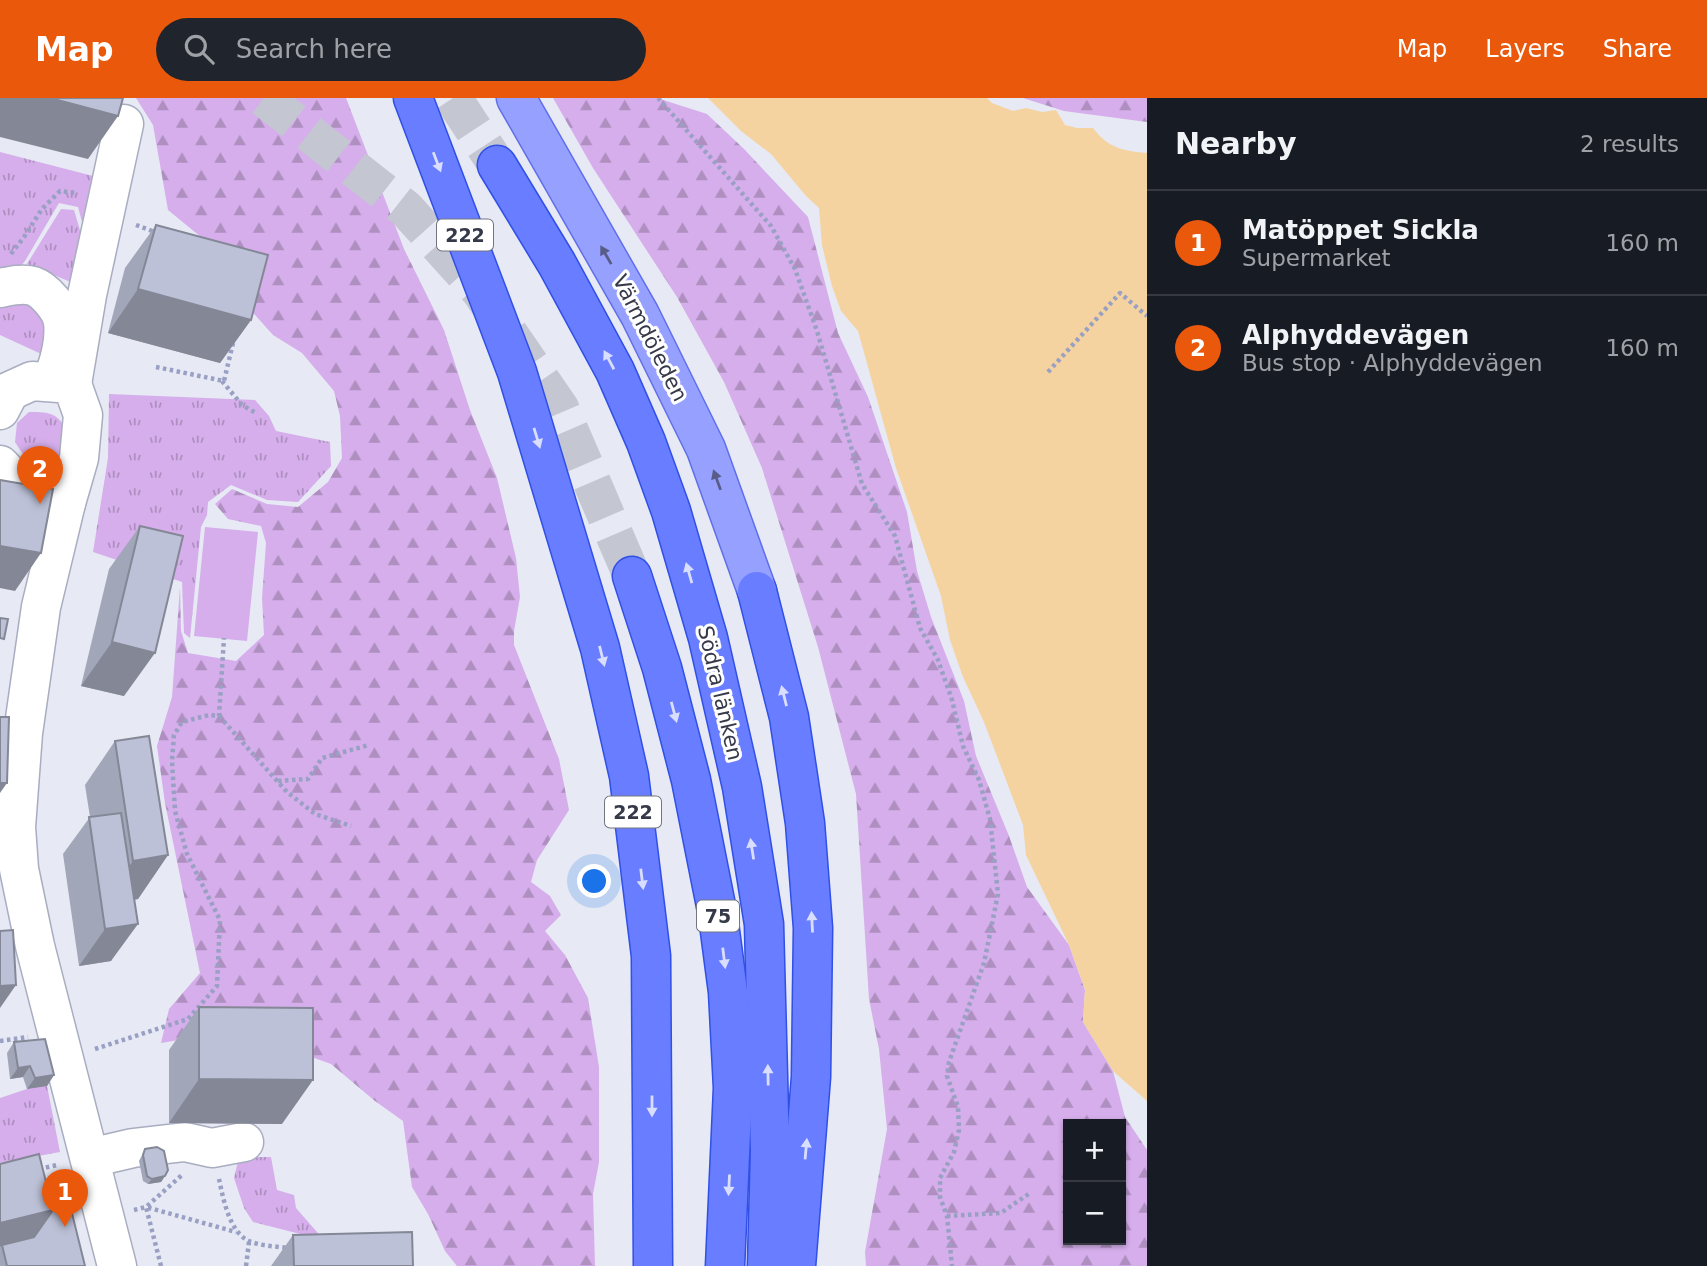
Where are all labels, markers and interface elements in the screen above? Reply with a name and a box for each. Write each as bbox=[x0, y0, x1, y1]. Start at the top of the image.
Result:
search box bbox=[156, 18, 646, 81]
text: Map bbox=[35, 30, 114, 69]
icon: search bbox=[180, 30, 218, 68]
text: Search here bbox=[236, 34, 392, 64]
text: Map bbox=[1397, 35, 1447, 63]
text: Layers bbox=[1485, 35, 1565, 63]
text: Share bbox=[1603, 35, 1672, 63]
text: Nearby bbox=[1175, 126, 1297, 161]
text: 2 results bbox=[1580, 131, 1679, 157]
one-way arrow bbox=[432, 151, 443, 172]
text: Matöppet Sickla bbox=[1242, 215, 1479, 245]
road number: 222 bbox=[437, 220, 493, 251]
text: 1 bbox=[1190, 230, 1206, 256]
text: 160 m bbox=[1605, 230, 1679, 256]
one-way arrow bbox=[600, 245, 612, 264]
text: Supermarket bbox=[1242, 245, 1391, 271]
street label: Värmdöleden bbox=[608, 271, 692, 405]
text: Alphyddevägen bbox=[1242, 320, 1469, 350]
text: 2 bbox=[1190, 335, 1206, 361]
text: 160 m bbox=[1605, 335, 1679, 361]
one-way arrow bbox=[603, 350, 615, 370]
text: Bus stop · Alphyddevägen bbox=[1242, 350, 1543, 376]
one-way arrow bbox=[532, 427, 542, 448]
pin: 2 bbox=[17, 446, 63, 504]
one-way arrow bbox=[711, 470, 722, 491]
one-way arrow bbox=[683, 562, 693, 583]
street label: Södra länken bbox=[693, 623, 747, 763]
one-way arrow bbox=[597, 645, 608, 667]
one-way arrow bbox=[778, 685, 789, 707]
one-way arrow bbox=[669, 701, 680, 723]
road number: 222 bbox=[605, 796, 661, 828]
one-way arrow bbox=[746, 838, 757, 860]
your location bbox=[577, 864, 611, 898]
one-way arrow bbox=[636, 868, 647, 890]
road number: 75 bbox=[697, 901, 739, 932]
one-way arrow bbox=[807, 911, 818, 933]
one-way arrow bbox=[718, 948, 729, 970]
one-way arrow bbox=[762, 1064, 774, 1086]
one-way arrow bbox=[646, 1095, 658, 1117]
map controls bbox=[1063, 1119, 1126, 1245]
button: + bbox=[1063, 1119, 1126, 1182]
one-way arrow bbox=[801, 1138, 812, 1160]
pin: 1 bbox=[42, 1169, 88, 1227]
one-way arrow bbox=[723, 1175, 734, 1197]
button: − bbox=[1063, 1182, 1126, 1245]

